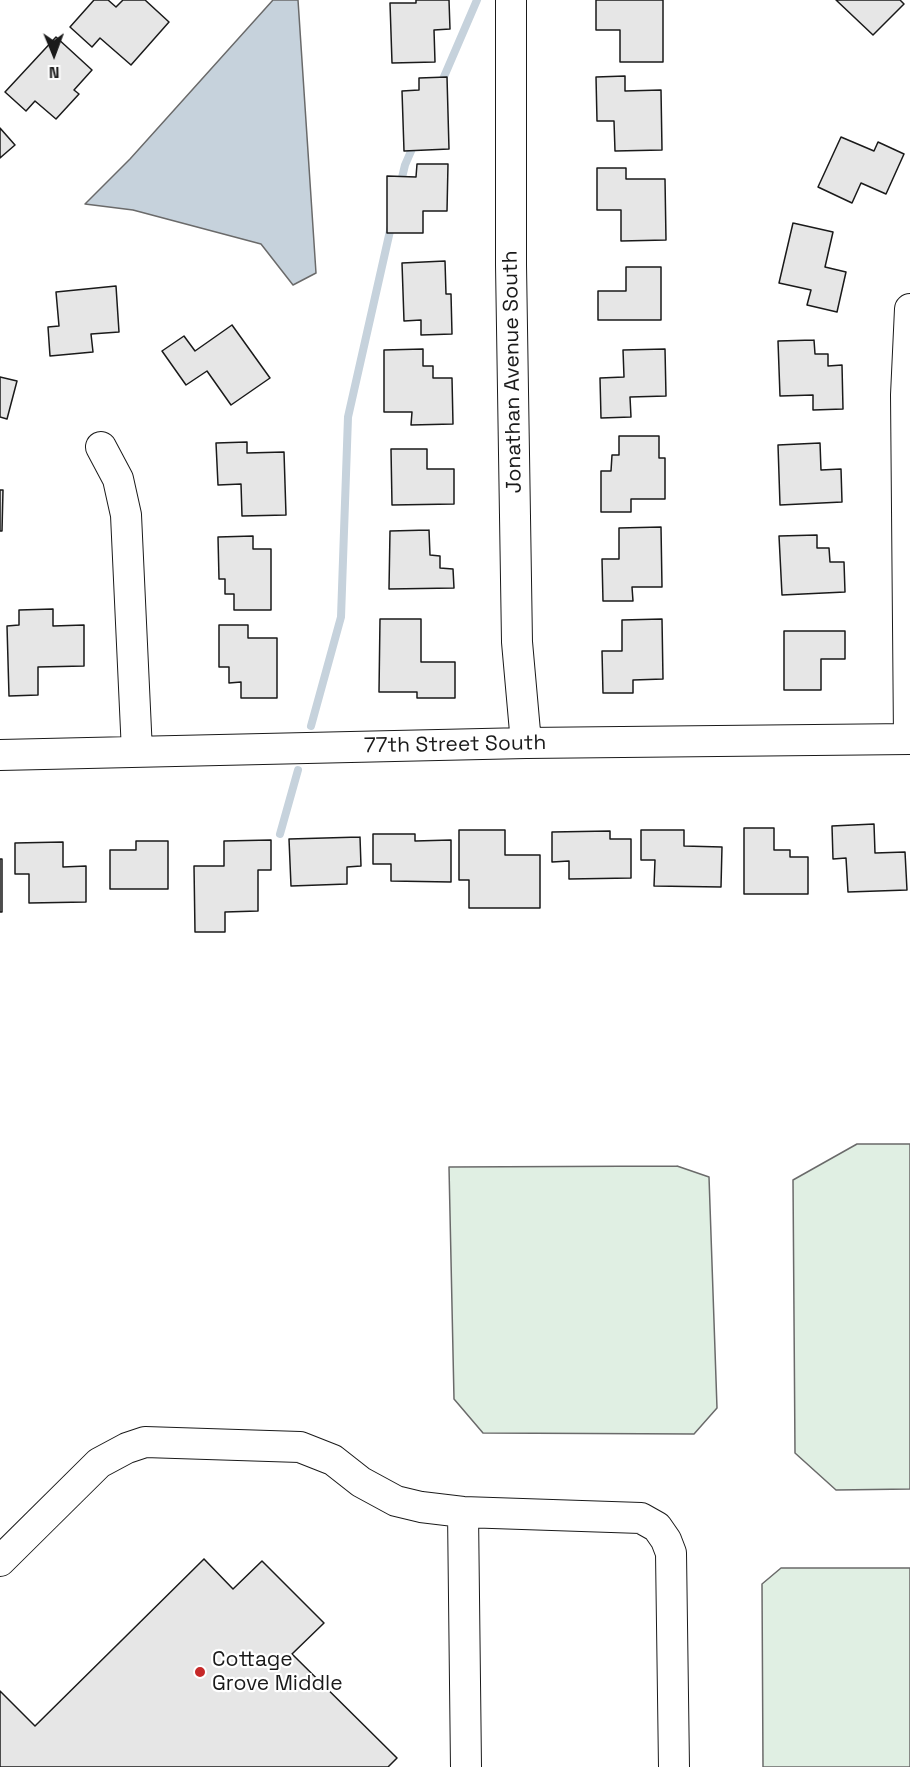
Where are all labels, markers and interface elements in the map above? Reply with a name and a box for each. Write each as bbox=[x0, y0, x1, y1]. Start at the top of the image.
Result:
north arrow bbox=[24, 24, 84, 84]
text: N bbox=[49, 62, 60, 83]
street label: Jonathan Avenue South bbox=[498, 250, 528, 494]
street label: 77th Street South bbox=[364, 731, 546, 759]
place label: Cottage Grove Middle bbox=[212, 1647, 343, 1697]
marker: Cottage Grove Middle bbox=[193, 1665, 207, 1679]

